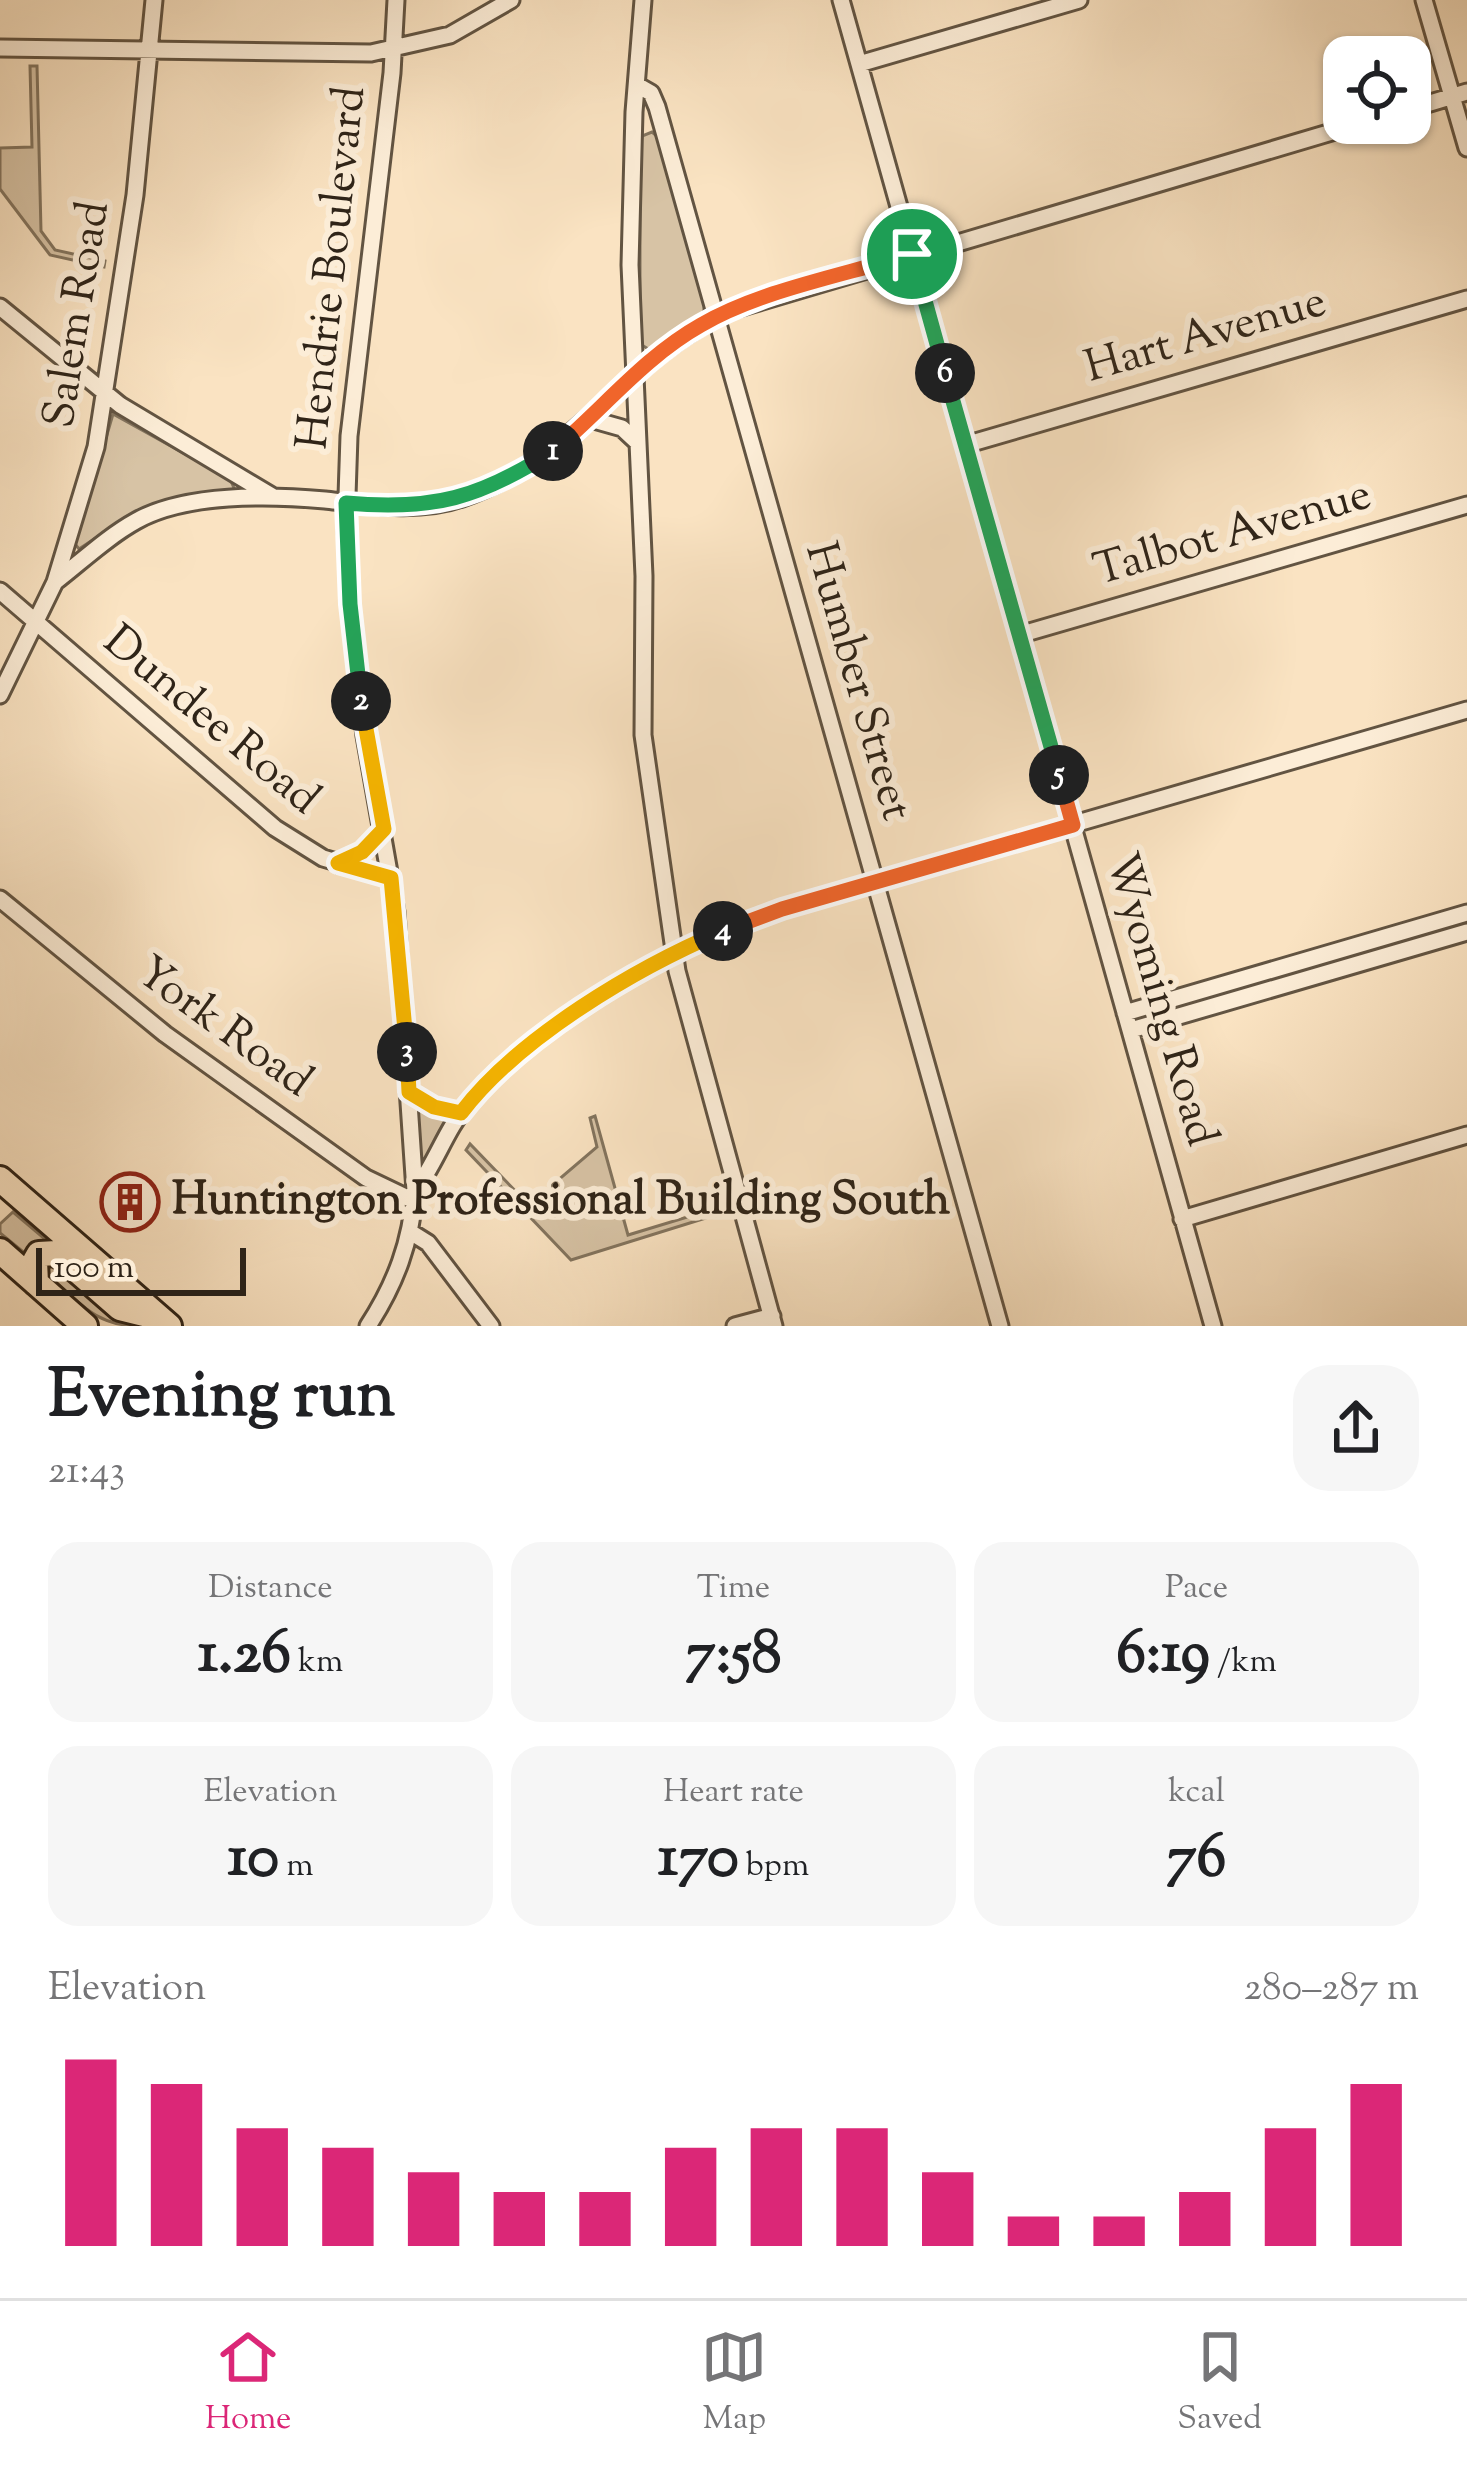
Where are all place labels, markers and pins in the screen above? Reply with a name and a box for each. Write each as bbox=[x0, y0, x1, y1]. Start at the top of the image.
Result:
pin bbox=[861, 203, 963, 305]
pin: 6 bbox=[915, 343, 975, 403]
pin: 1 bbox=[523, 421, 583, 481]
pin: 2 bbox=[331, 671, 391, 731]
pin: 5 bbox=[1029, 745, 1089, 805]
pin: 4 bbox=[693, 901, 753, 961]
pin: 3 bbox=[377, 1022, 437, 1082]
place label: Huntington Professional Building South bbox=[172, 1170, 951, 1235]
building icon: Huntington Professional Building South bbox=[99, 1171, 161, 1233]

